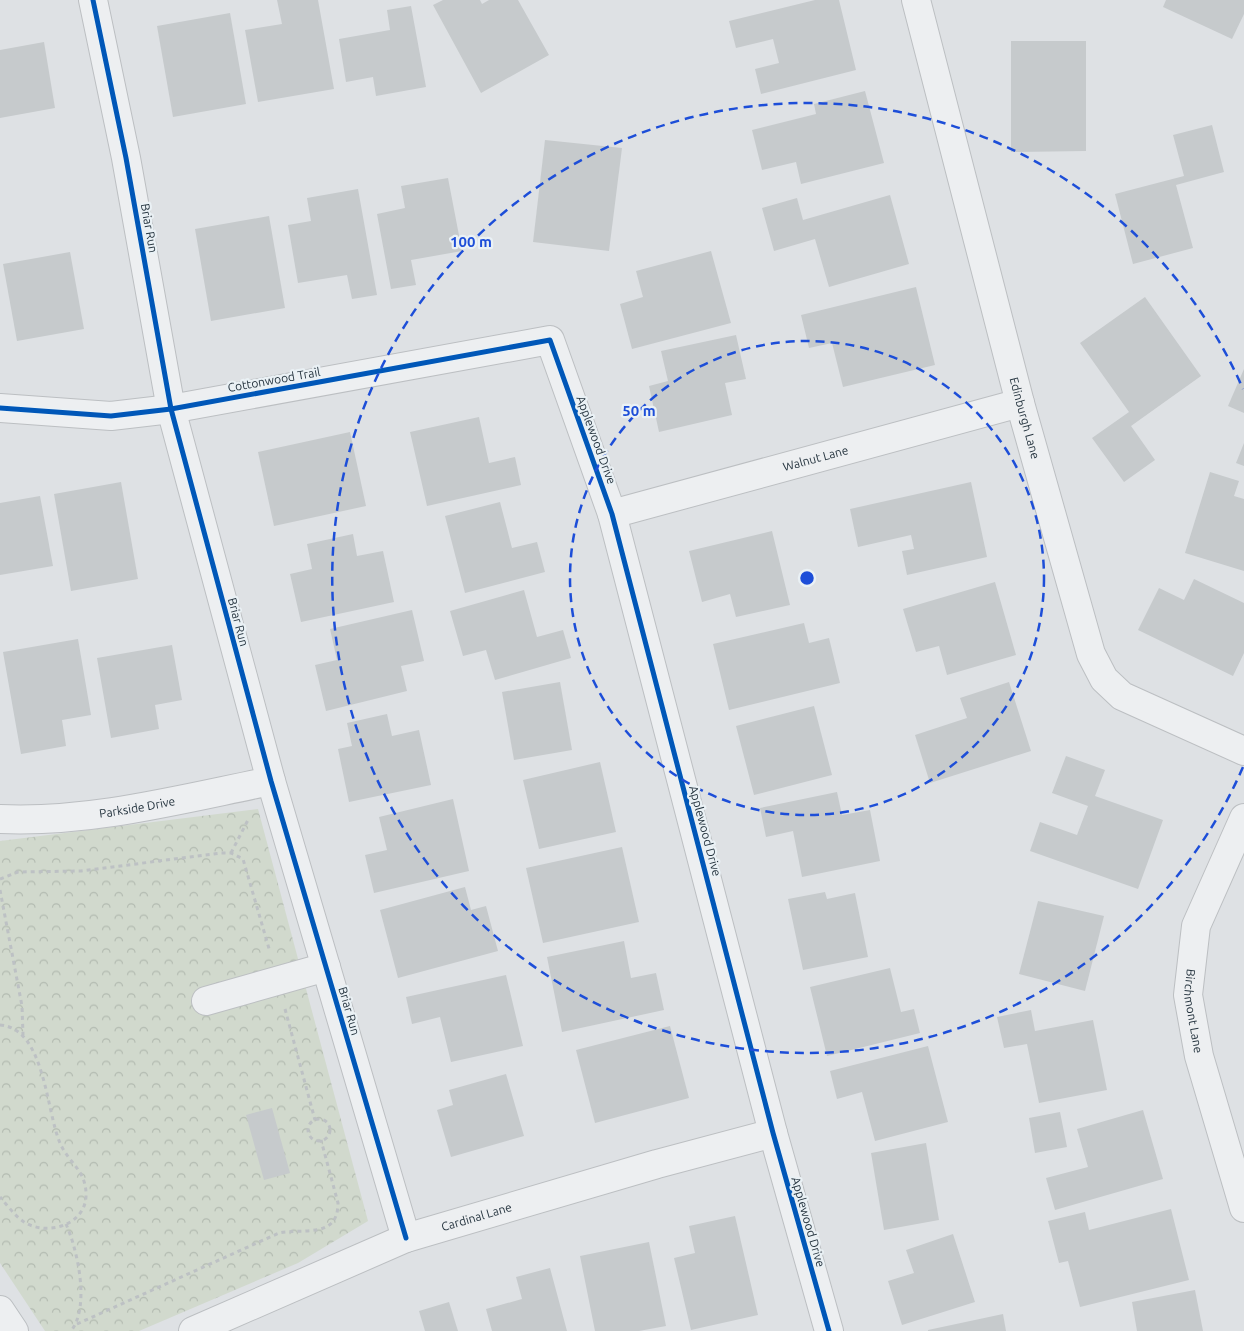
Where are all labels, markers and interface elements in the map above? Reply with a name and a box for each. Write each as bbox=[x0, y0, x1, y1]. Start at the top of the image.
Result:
street label: Briar Run bbox=[139, 202, 160, 254]
text: 100 m bbox=[450, 233, 492, 250]
street label: Cottonwood Trail bbox=[227, 365, 321, 394]
street label: Edinburgh Lane bbox=[1008, 376, 1042, 460]
street label: Applewood Drive bbox=[574, 394, 618, 486]
text: 50 m bbox=[622, 402, 656, 419]
street label: Walnut Lane bbox=[781, 443, 850, 473]
centre of rings bbox=[798, 569, 816, 587]
street label: Briar Run bbox=[226, 596, 251, 648]
street label: Applewood Drive bbox=[687, 784, 724, 878]
street label: Parkside Drive bbox=[98, 794, 176, 820]
street label: Birchmont Lane bbox=[1182, 968, 1205, 1054]
street label: Briar Run bbox=[336, 985, 363, 1037]
street label: Applewood Drive bbox=[789, 1175, 828, 1268]
street label: Cardinal Lane bbox=[440, 1200, 513, 1233]

